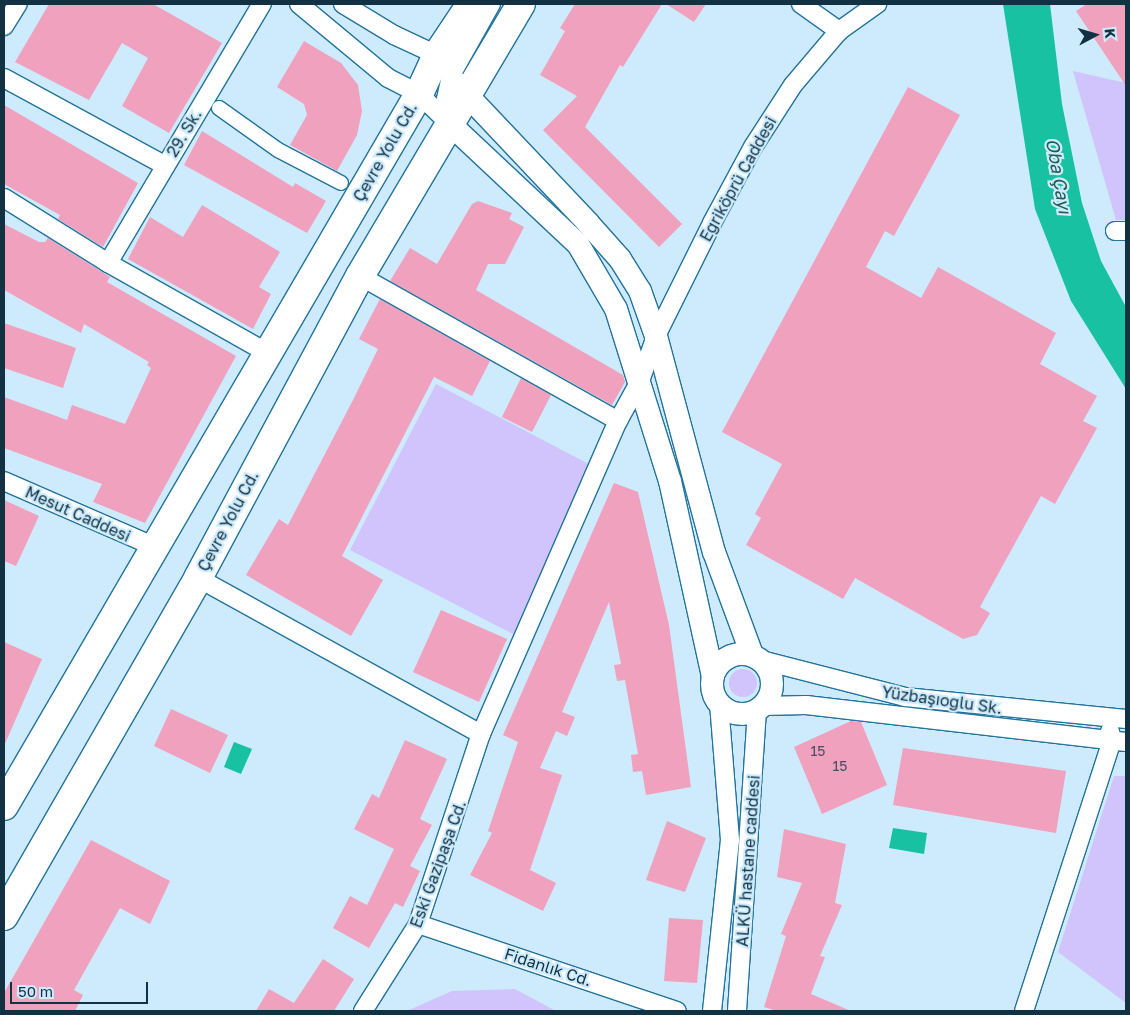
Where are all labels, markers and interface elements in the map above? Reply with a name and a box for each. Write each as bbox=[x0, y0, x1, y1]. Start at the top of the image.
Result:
north arrow bbox=[1070, 10, 1120, 60]
text: K bbox=[1101, 27, 1119, 39]
street label: Çevre Yolu Cd. bbox=[349, 99, 421, 205]
street label: 29. Sk. bbox=[162, 106, 206, 160]
street label: Eğriköprü Caddesi bbox=[696, 113, 780, 245]
water label: Oba Çayı bbox=[1042, 137, 1076, 215]
street label: Çevre Yolu Cd. bbox=[193, 467, 263, 575]
street label: Mesut Caddesi bbox=[22, 482, 134, 546]
street label: Yüzbaşıoğlu Sk. bbox=[881, 682, 1003, 718]
house number: 15 bbox=[811, 743, 825, 759]
house number: 15 bbox=[833, 758, 847, 774]
street label: ALKÜ hastane caddesi bbox=[732, 775, 764, 947]
street label: Eski Gazipaşa Cd. bbox=[406, 798, 470, 930]
street label: Fidanlık Cd. bbox=[502, 944, 594, 990]
scale bar bbox=[12, 972, 150, 1004]
text: 50 m bbox=[18, 982, 53, 1000]

